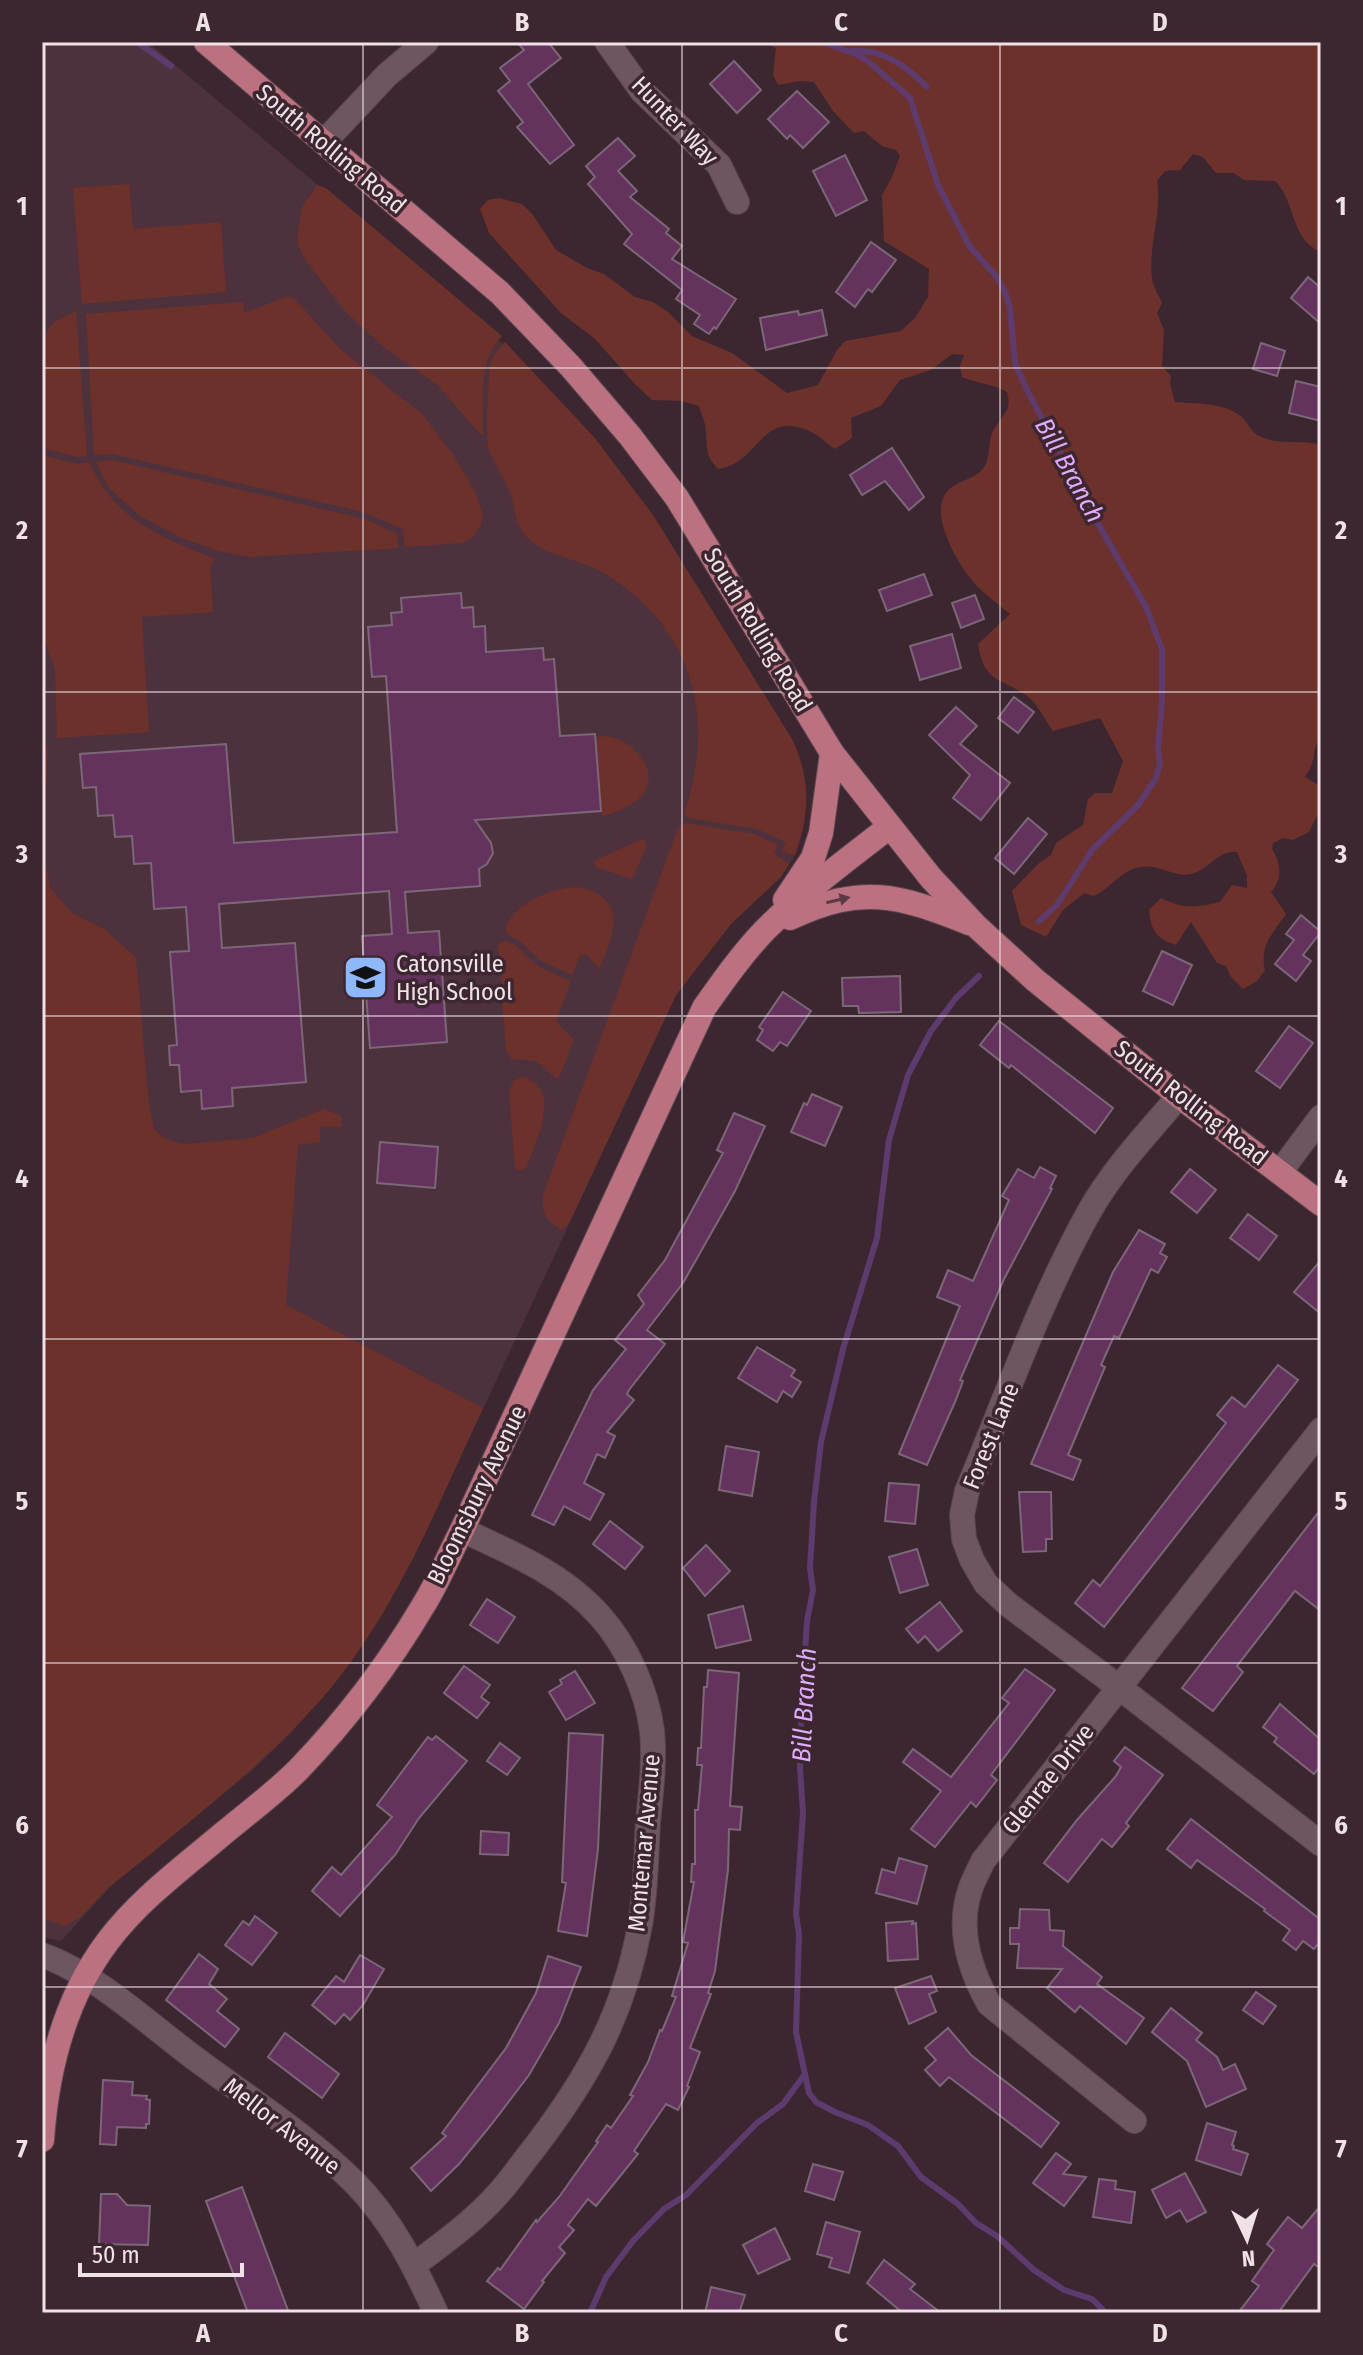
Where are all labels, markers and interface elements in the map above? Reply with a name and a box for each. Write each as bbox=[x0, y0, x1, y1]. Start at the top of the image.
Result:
text: A bbox=[195, 7, 211, 38]
text: B bbox=[515, 7, 530, 38]
text: C bbox=[834, 7, 848, 38]
text: D bbox=[1152, 7, 1168, 38]
street label: Hunter Way bbox=[626, 71, 724, 171]
street label: South Rolling Road bbox=[251, 78, 411, 220]
text: 1 bbox=[17, 191, 28, 222]
text: 1 bbox=[1336, 191, 1347, 222]
water label: Bill Branch bbox=[1028, 413, 1111, 528]
text: 2 bbox=[15, 515, 28, 546]
text: 2 bbox=[1334, 515, 1347, 546]
street label: South Rolling Road bbox=[698, 543, 818, 717]
text: 3 bbox=[15, 839, 28, 870]
text: 3 bbox=[1334, 839, 1347, 870]
one-way arrow bbox=[826, 893, 851, 906]
place label: Catonsville High School bbox=[396, 950, 513, 1006]
school or university icon: Catonsville High School bbox=[341, 954, 389, 1002]
street label: South Rolling Road bbox=[1109, 1035, 1273, 1171]
text: 4 bbox=[15, 1163, 29, 1194]
text: 4 bbox=[1334, 1163, 1348, 1194]
street label: Forest Lane bbox=[957, 1379, 1025, 1493]
street label: Bloomsbury Avenue bbox=[422, 1401, 532, 1589]
text: 5 bbox=[16, 1486, 29, 1517]
text: 5 bbox=[1335, 1486, 1348, 1517]
water label: Bill Branch bbox=[786, 1647, 823, 1763]
street label: Glenrae Drive bbox=[996, 1718, 1100, 1840]
street label: Montemar Avenue bbox=[622, 1753, 666, 1933]
text: 6 bbox=[15, 1810, 29, 1841]
text: 6 bbox=[1334, 1810, 1348, 1841]
street label: Mellor Avenue bbox=[218, 2072, 346, 2180]
text: 7 bbox=[16, 2134, 28, 2165]
text: 7 bbox=[1335, 2134, 1347, 2165]
north arrow bbox=[1207, 2199, 1287, 2279]
scale bar bbox=[80, 2227, 242, 2277]
text: 50 m bbox=[92, 2241, 140, 2269]
text: N bbox=[1241, 2245, 1256, 2272]
text: A bbox=[195, 2318, 211, 2349]
text: B bbox=[515, 2318, 530, 2349]
text: C bbox=[834, 2318, 848, 2349]
text: D bbox=[1152, 2318, 1168, 2349]

